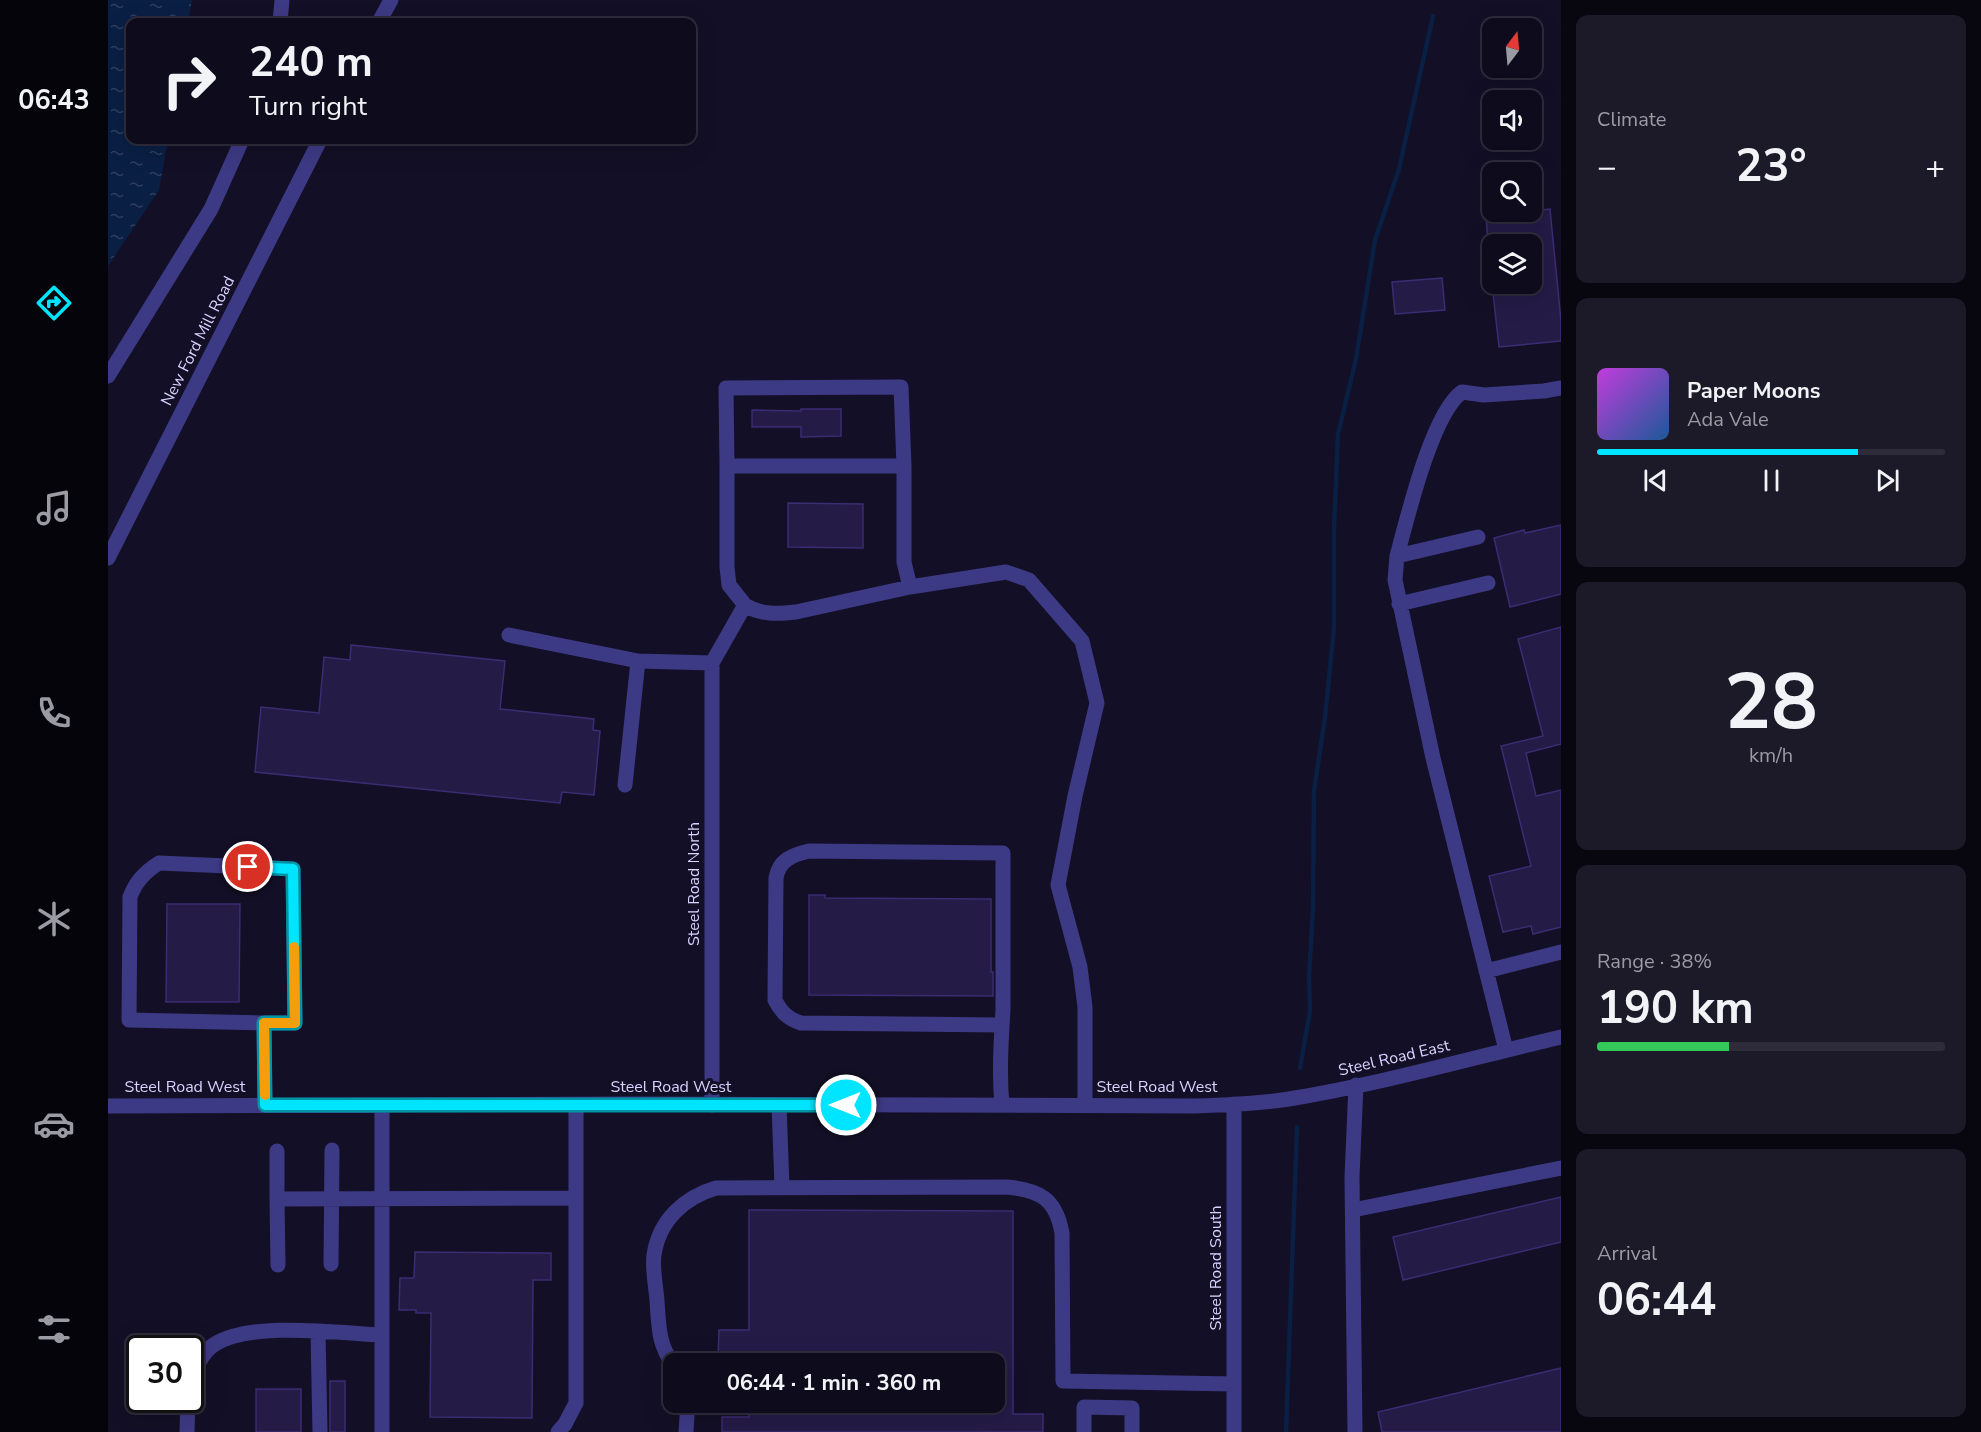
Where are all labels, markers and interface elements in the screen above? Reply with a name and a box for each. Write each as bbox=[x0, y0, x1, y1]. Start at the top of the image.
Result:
north arrow bbox=[1482, 18, 1542, 78]
map controls bbox=[1482, 18, 1542, 294]
text: 240 m bbox=[249, 34, 373, 91]
icon: right bbox=[150, 42, 228, 120]
text: 06:43 bbox=[18, 82, 90, 119]
text: Turn right bbox=[249, 88, 367, 125]
button: sound bbox=[1482, 90, 1542, 150]
text: Climate bbox=[1597, 106, 1666, 133]
text: 23° bbox=[1735, 136, 1807, 197]
text: − bbox=[1597, 145, 1617, 190]
text: + bbox=[1925, 145, 1945, 190]
button: search bbox=[1482, 162, 1542, 222]
button: layers bbox=[1482, 234, 1542, 294]
street label: New Ford Mill Road bbox=[156, 273, 240, 409]
icon: directions bbox=[33, 282, 75, 324]
text: Paper Moons bbox=[1687, 376, 1821, 406]
text: Ada Vale bbox=[1687, 406, 1769, 433]
icon: previous bbox=[1639, 464, 1672, 497]
icon: pause bbox=[1755, 464, 1788, 497]
icon: next bbox=[1871, 464, 1904, 497]
icon: music bbox=[33, 487, 75, 529]
text: 28 bbox=[1724, 649, 1818, 756]
icon: phone bbox=[33, 692, 75, 734]
text: km/h bbox=[1749, 742, 1793, 769]
street label: Steel Road North bbox=[683, 822, 705, 946]
pin bbox=[222, 841, 273, 892]
icon: arrive bbox=[231, 850, 264, 883]
icon: climate bbox=[33, 898, 75, 940]
text: Range · 38% bbox=[1597, 948, 1712, 975]
text: 190 km bbox=[1597, 978, 1754, 1039]
street label: Steel Road East bbox=[1336, 1034, 1452, 1081]
position arrow bbox=[814, 1073, 878, 1137]
street label: Steel Road West bbox=[125, 1076, 246, 1098]
street label: Steel Road West bbox=[611, 1076, 732, 1098]
street label: Steel Road West bbox=[1097, 1076, 1218, 1098]
icon: car bbox=[33, 1103, 75, 1145]
street label: Steel Road South bbox=[1205, 1206, 1227, 1330]
text: Arrival bbox=[1597, 1240, 1657, 1267]
text: 06:44 bbox=[1597, 1270, 1716, 1331]
icon: filters bbox=[33, 1308, 75, 1350]
speed limit sign: 30 bbox=[126, 1335, 204, 1413]
text: 06:44 · 1 min · 360 m bbox=[727, 1368, 941, 1398]

